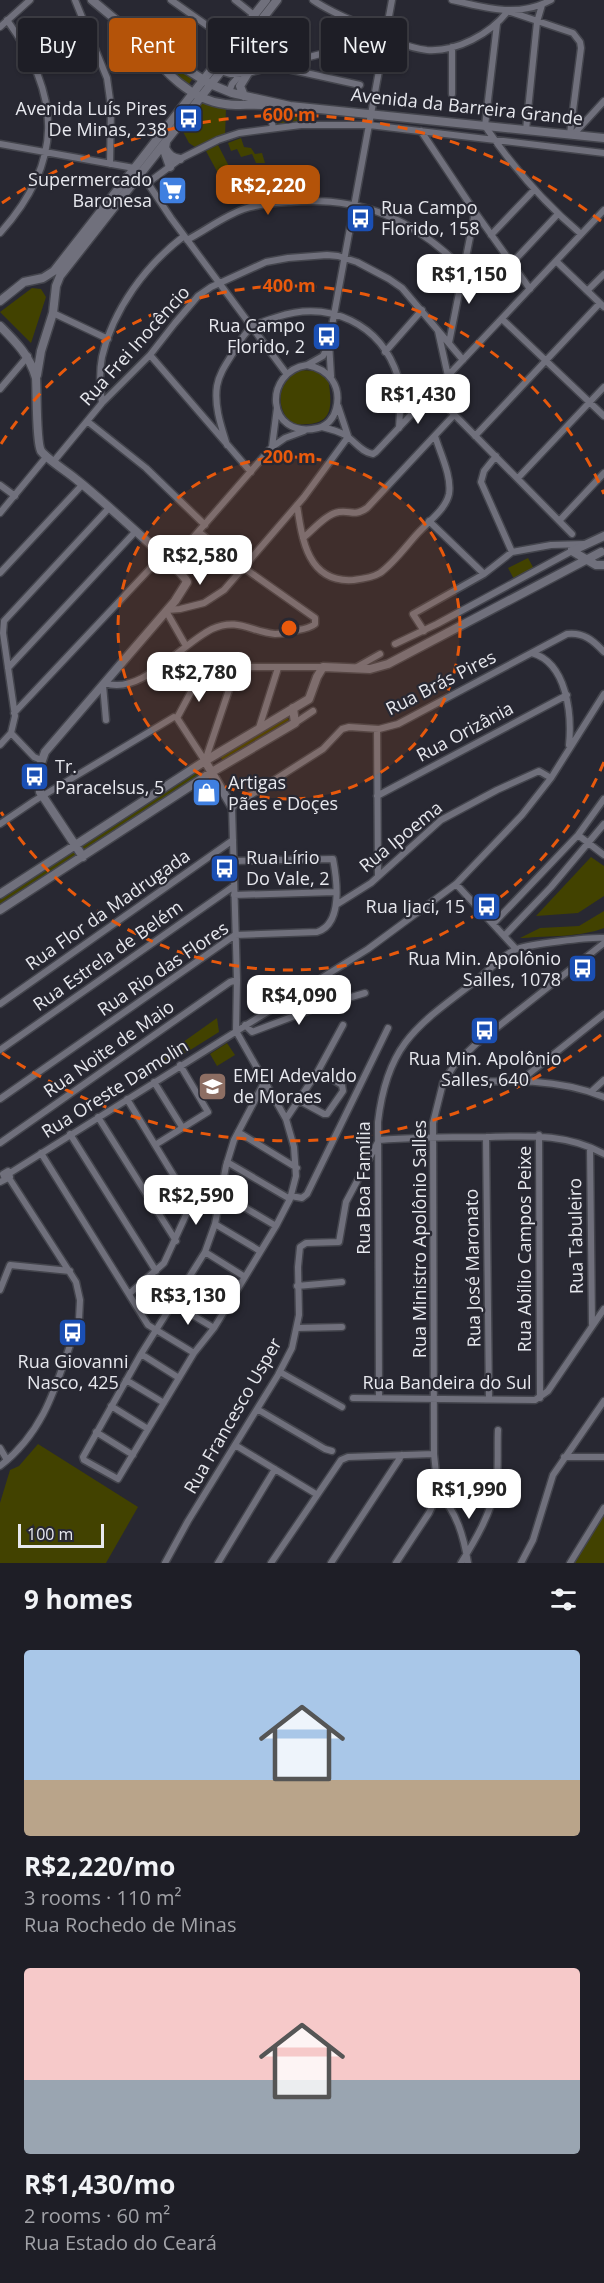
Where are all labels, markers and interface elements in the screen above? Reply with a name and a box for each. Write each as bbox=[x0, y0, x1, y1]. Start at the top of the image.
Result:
chip: Buy bbox=[18, 18, 97, 72]
chip: Rent bbox=[109, 18, 196, 72]
chip: Filters bbox=[208, 18, 309, 72]
chip: New bbox=[321, 18, 407, 72]
street label: Avenida da Barreira Grande bbox=[350, 82, 584, 130]
place label: Avenida Luís Pires De Minas, 238 bbox=[16, 96, 167, 141]
text: 600 m bbox=[262, 102, 316, 126]
bus stop icon: Avenida Luís Pires De Minas, 238 bbox=[172, 103, 204, 135]
pin: R$2,220 bbox=[213, 165, 323, 216]
place label: Supermercado Baronesa bbox=[28, 167, 152, 212]
text: R$2,220 bbox=[230, 171, 306, 198]
supermarket icon: Supermercado Baronesa bbox=[157, 174, 189, 206]
place label: Rua Campo Florido, 158 bbox=[381, 195, 480, 240]
bus stop icon: Rua Campo Florido, 158 bbox=[344, 202, 376, 234]
pin: R$1,150 bbox=[414, 254, 524, 305]
text: R$1,150 bbox=[431, 260, 507, 287]
text: 400 m bbox=[262, 273, 316, 297]
street label: Rua Frei Inocêncio bbox=[74, 280, 195, 410]
place label: Rua Campo Florido, 2 bbox=[208, 313, 305, 358]
bus stop icon: Rua Campo Florido, 2 bbox=[310, 320, 342, 352]
pin: R$1,430 bbox=[363, 374, 473, 425]
text: R$1,430 bbox=[380, 380, 456, 407]
text: 200 m bbox=[262, 444, 316, 468]
pin: R$2,580 bbox=[145, 535, 255, 586]
text: R$2,580 bbox=[162, 541, 238, 568]
centre of rings bbox=[279, 618, 299, 638]
street label: Rua Brás Pires bbox=[381, 644, 500, 720]
pin: R$2,780 bbox=[144, 652, 254, 703]
text: R$2,780 bbox=[161, 658, 237, 685]
street label: Rua Orizânia bbox=[412, 695, 517, 767]
place label: Tr. Paracelsus, 5 bbox=[55, 754, 164, 799]
bus stop icon: Tr. Paracelsus, 5 bbox=[18, 761, 50, 793]
place label: Artigas Pães e Doçes bbox=[228, 770, 338, 815]
shop icon: Artigas Pães e Doçes bbox=[191, 777, 223, 809]
street label: Rua Ipoema bbox=[354, 795, 447, 877]
street label: Rua Flor da Madrugada bbox=[20, 843, 194, 975]
place label: Rua Lírio Do Vale, 2 bbox=[246, 845, 330, 890]
bus stop icon: Rua Lírio Do Vale, 2 bbox=[209, 852, 241, 884]
bus stop icon: Rua Ijaci, 15 bbox=[470, 891, 502, 923]
street label: Rua Estrela de Belém bbox=[28, 894, 187, 1016]
place label: Rua Ijaci, 15 bbox=[366, 894, 465, 918]
street label: Rua Rio das Flores bbox=[92, 915, 233, 1021]
place label: Rua Min. Apolônio Salles, 1078 bbox=[408, 946, 561, 991]
bus stop icon: Rua Min. Apolônio Salles, 1078 bbox=[566, 953, 598, 985]
pin: R$4,090 bbox=[244, 975, 354, 1026]
text: R$4,090 bbox=[261, 981, 337, 1008]
street label: Rua Noite de Maio bbox=[38, 994, 179, 1102]
bus stop icon: Rua Min. Apolônio Salles, 640 bbox=[469, 1014, 501, 1046]
street label: Rua Oreste Damolin bbox=[37, 1033, 192, 1143]
place label: Rua Min. Apolônio Salles, 640 bbox=[408, 1046, 562, 1091]
place label: EMEI Adevaldo de Moraes bbox=[233, 1063, 357, 1108]
school or university icon: EMEI Adevaldo de Moraes bbox=[196, 1070, 228, 1102]
street label: Rua Ministro Apolônio Salles bbox=[407, 1120, 431, 1358]
street label: Rua Boa Família bbox=[351, 1121, 375, 1255]
street label: Rua Abílio Campos Peixe bbox=[512, 1146, 536, 1352]
pin: R$2,590 bbox=[141, 1175, 251, 1226]
street label: Rua Tabuleiro bbox=[562, 1178, 588, 1294]
text: R$2,590 bbox=[158, 1181, 234, 1208]
street label: Rua José Maronato bbox=[459, 1189, 485, 1347]
pin: R$3,130 bbox=[133, 1275, 243, 1326]
text: R$3,130 bbox=[150, 1281, 226, 1308]
bus stop icon: Rua Giovanni Nasco, 425 bbox=[57, 1317, 89, 1349]
street label: Rua Francesco Usper bbox=[178, 1333, 287, 1498]
place label: Rua Giovanni Nasco, 425 bbox=[18, 1349, 128, 1394]
street label: Rua Bandeira do Sul bbox=[362, 1370, 532, 1394]
pin: R$1,990 bbox=[414, 1469, 524, 1520]
text: R$1,990 bbox=[431, 1475, 507, 1502]
scale bar bbox=[18, 1521, 104, 1548]
text: 100 m bbox=[27, 1523, 73, 1545]
text: 9 homes bbox=[24, 1581, 133, 1617]
icon: filters bbox=[547, 1583, 580, 1616]
icon: home bbox=[248, 1689, 356, 1797]
text: R$2,220/mo bbox=[24, 1848, 175, 1884]
text: 3 rooms · 110 m² bbox=[24, 1884, 182, 1911]
text: Rua Rochedo de Minas bbox=[24, 1911, 236, 1938]
icon: home bbox=[248, 2007, 356, 2115]
text: R$1,430/mo bbox=[24, 2166, 175, 2202]
text: 2 rooms · 60 m² bbox=[24, 2202, 170, 2229]
text: Rua Estado do Ceará bbox=[24, 2229, 217, 2256]

